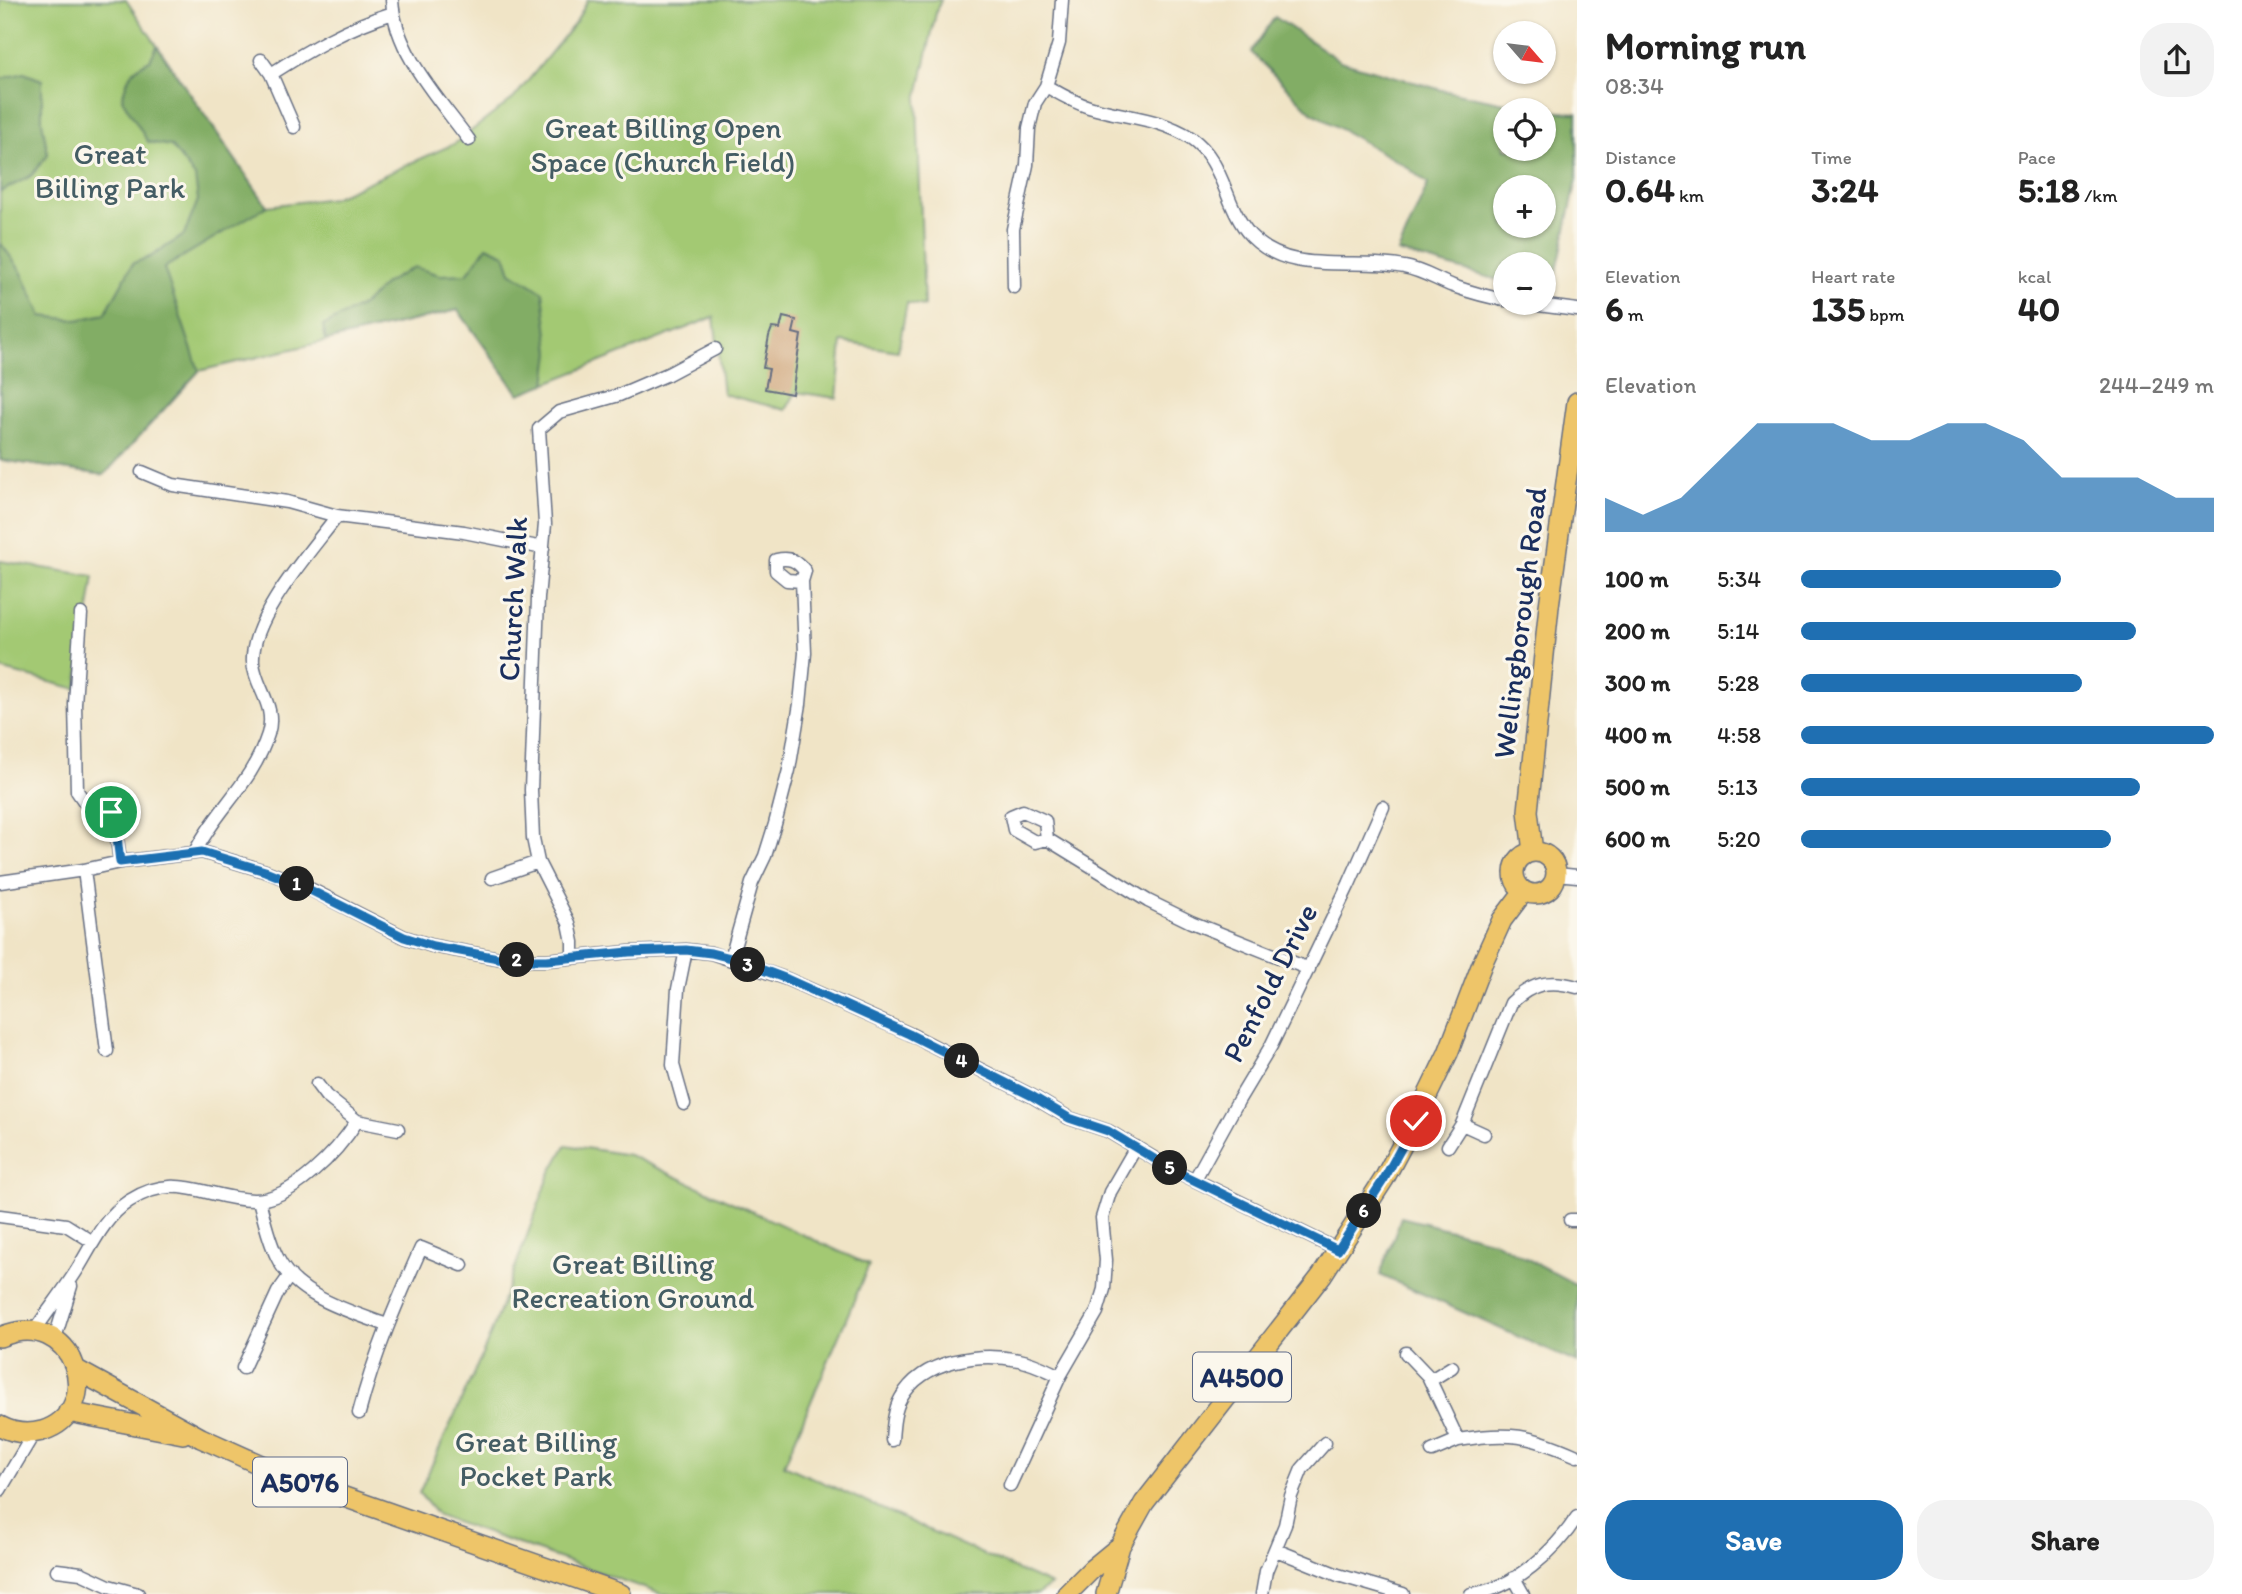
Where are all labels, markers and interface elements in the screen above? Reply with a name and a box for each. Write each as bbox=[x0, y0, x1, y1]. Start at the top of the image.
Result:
north arrow bbox=[1493, 21, 1556, 84]
map controls bbox=[1493, 21, 1556, 315]
text: Morning run bbox=[1605, 23, 1806, 69]
button: share bbox=[2140, 23, 2214, 97]
text: 08:34 bbox=[1605, 72, 1664, 100]
button: locate bbox=[1493, 98, 1556, 161]
park label: Great Billing Open Space (Church Field) bbox=[531, 109, 795, 180]
park label: Great Billing Park bbox=[35, 135, 186, 206]
text: Distance bbox=[1605, 146, 1676, 169]
text: Time bbox=[1811, 146, 1852, 169]
text: Pace bbox=[2018, 146, 2056, 169]
text: 0.64 bbox=[1605, 169, 1675, 211]
text: 3:24 bbox=[1811, 169, 1878, 211]
text: 5:18 bbox=[2018, 169, 2080, 211]
button: + bbox=[1493, 175, 1556, 238]
text: km bbox=[1675, 184, 1704, 207]
text: /km bbox=[2080, 184, 2117, 207]
button: − bbox=[1493, 252, 1556, 315]
text: Elevation bbox=[1605, 265, 1681, 288]
text: Heart rate bbox=[1811, 265, 1895, 288]
text: kcal bbox=[2018, 265, 2051, 288]
text: 6 bbox=[1605, 288, 1624, 330]
text: 135 bbox=[1811, 288, 1865, 330]
text: 40 bbox=[2018, 288, 2060, 330]
text: m bbox=[1624, 303, 1644, 326]
text: bpm bbox=[1865, 303, 1905, 326]
text: Elevation bbox=[1605, 371, 1696, 399]
text: 244–249 m bbox=[2099, 371, 2214, 399]
street label: Wellingborough Road bbox=[1484, 485, 1555, 761]
street label: Church Walk bbox=[490, 515, 535, 682]
text: 100 m bbox=[1605, 565, 1669, 593]
text: 5:34 bbox=[1717, 565, 1761, 593]
text: 200 m bbox=[1605, 617, 1670, 645]
text: 5:14 bbox=[1717, 617, 1759, 645]
text: 300 m bbox=[1605, 669, 1670, 697]
text: 5:28 bbox=[1717, 669, 1759, 697]
text: 400 m bbox=[1605, 721, 1672, 749]
text: 4:58 bbox=[1717, 721, 1761, 749]
text: 500 m bbox=[1605, 773, 1670, 801]
text: 5:13 bbox=[1717, 773, 1758, 801]
pin bbox=[81, 782, 141, 842]
icon: arrive bbox=[92, 793, 130, 831]
text: 600 m bbox=[1605, 825, 1670, 853]
text: 5:20 bbox=[1717, 825, 1761, 853]
pin: 1 bbox=[280, 866, 314, 902]
text: 1 bbox=[292, 872, 301, 895]
street label: Penfold Drive bbox=[1214, 897, 1325, 1068]
pin: 2 bbox=[500, 942, 534, 978]
text: 2 bbox=[512, 948, 522, 971]
pin: 3 bbox=[730, 948, 766, 982]
text: 3 bbox=[742, 953, 753, 976]
pin: 4 bbox=[944, 1044, 979, 1078]
text: 4 bbox=[956, 1049, 967, 1072]
pin bbox=[1386, 1091, 1446, 1151]
icon: check bbox=[1397, 1102, 1435, 1140]
pin: 5 bbox=[1152, 1150, 1188, 1186]
text: 5 bbox=[1165, 1156, 1174, 1179]
pin: 6 bbox=[1346, 1194, 1382, 1228]
text: 6 bbox=[1358, 1199, 1369, 1222]
park label: Great Billing Recreation Ground bbox=[512, 1245, 755, 1316]
road number: A4500 bbox=[1193, 1352, 1291, 1402]
park label: Great Billing Pocket Park bbox=[455, 1423, 618, 1494]
road number: A5076 bbox=[253, 1458, 347, 1506]
button: Save bbox=[1605, 1500, 1903, 1580]
button: Share bbox=[1917, 1500, 2214, 1580]

